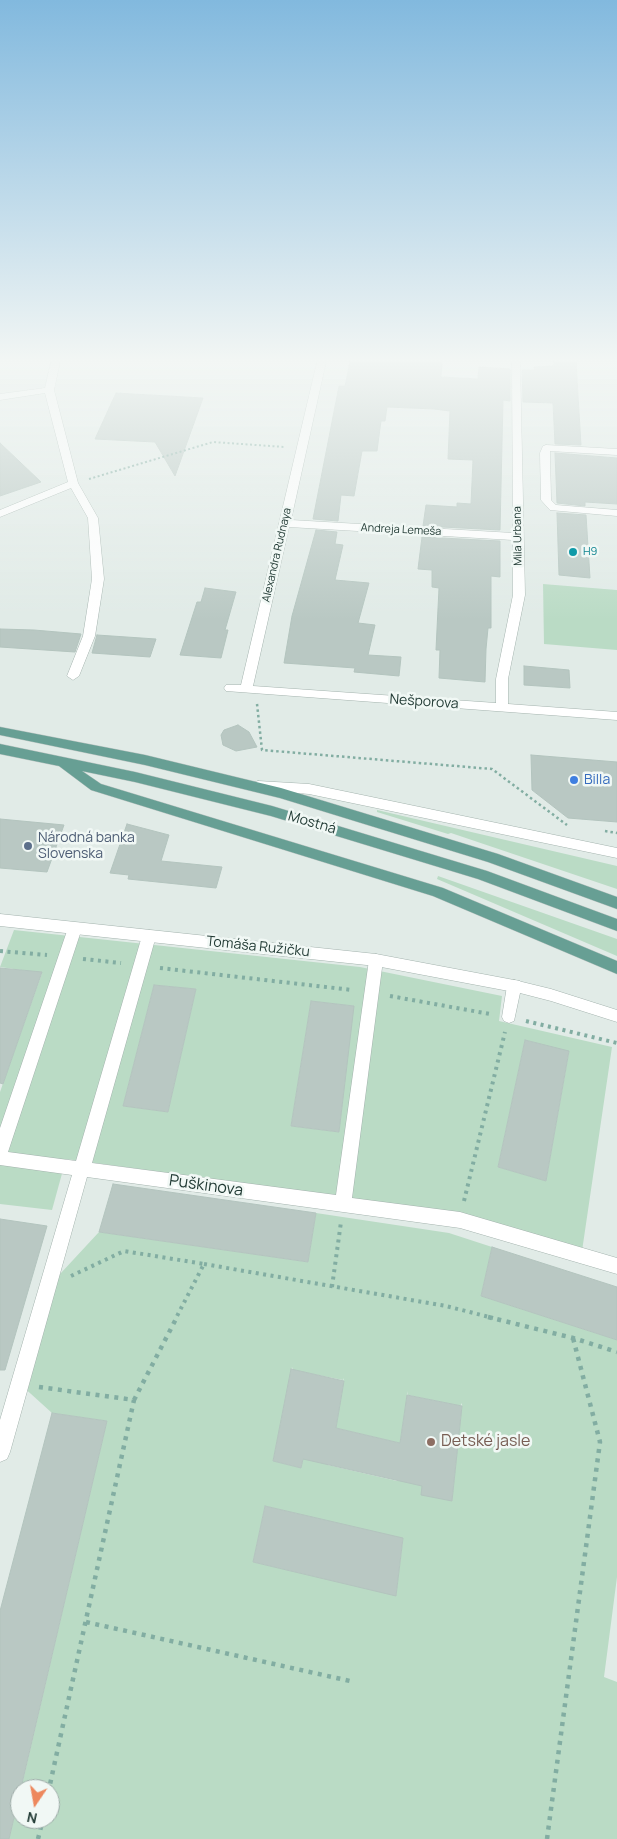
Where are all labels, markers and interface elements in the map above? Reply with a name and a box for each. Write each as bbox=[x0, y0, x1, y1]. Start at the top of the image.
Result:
street label: Mila Urbana bbox=[511, 506, 525, 566]
street label: Alexandra Rudnaya bbox=[260, 507, 294, 603]
street label: Andreja Lemeša bbox=[360, 521, 442, 539]
place label: H9 bbox=[583, 545, 597, 559]
marker: H9 bbox=[567, 546, 579, 558]
street label: Nešporova bbox=[389, 691, 459, 713]
place label: Billa bbox=[584, 772, 610, 788]
marker: Billa bbox=[568, 774, 580, 786]
street label: Mostná bbox=[286, 808, 338, 838]
place label: Národná banka Slovenska bbox=[38, 830, 135, 862]
marker: Národná banka Slovenska bbox=[22, 840, 34, 852]
street label: Tomáša Ružičku bbox=[205, 933, 311, 961]
street label: Puškinova bbox=[168, 1171, 244, 1201]
place label: Detské jasle bbox=[441, 1432, 530, 1452]
marker: Detské jasle bbox=[425, 1436, 437, 1448]
north arrow bbox=[10, 1779, 60, 1829]
text: N bbox=[25, 1808, 39, 1829]

